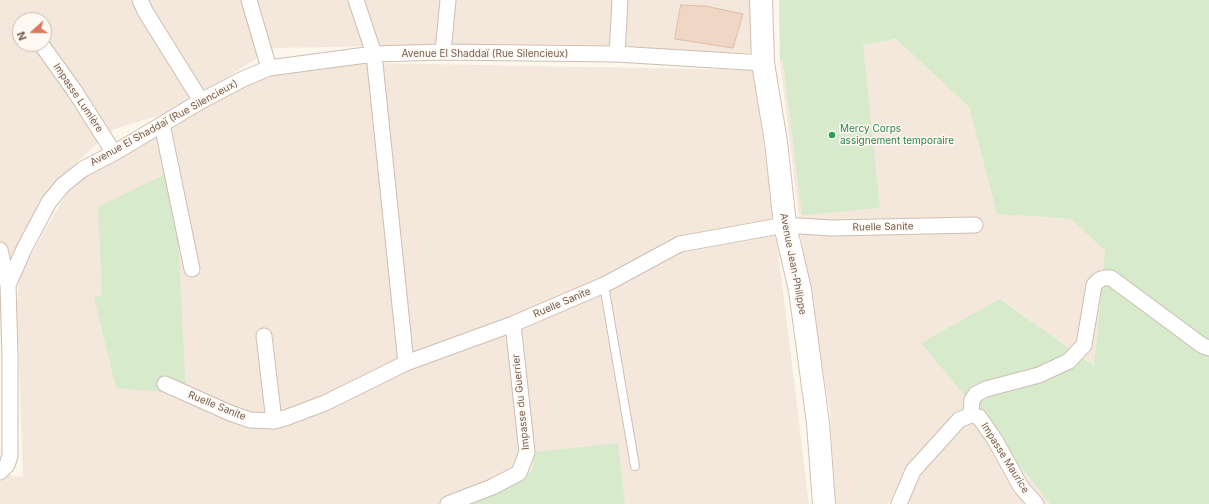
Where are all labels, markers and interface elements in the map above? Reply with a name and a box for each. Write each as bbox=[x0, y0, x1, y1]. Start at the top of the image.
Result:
north arrow bbox=[12, 12, 52, 52]
text: N bbox=[14, 30, 30, 42]
street label: Avenue El Shaddaï (Rue Silencieux) bbox=[402, 48, 568, 60]
street label: Impasse Lumière bbox=[51, 61, 105, 135]
street label: Avenue El Shaddaï (Rue Silencieux) bbox=[88, 77, 240, 169]
place label: Mercy Corps assignement temporaire bbox=[840, 123, 954, 146]
marker: Mercy Corps assignement temporaire bbox=[827, 130, 837, 140]
street label: Avenue Jean-Philippe bbox=[777, 212, 809, 316]
street label: Ruelle Sanite bbox=[852, 220, 914, 234]
street label: Ruelle Sanite bbox=[532, 286, 592, 320]
street label: Impasse du Guerrier bbox=[510, 353, 532, 451]
street label: Ruelle Sanite bbox=[186, 389, 248, 423]
street label: Impasse Maurice bbox=[978, 421, 1032, 495]

